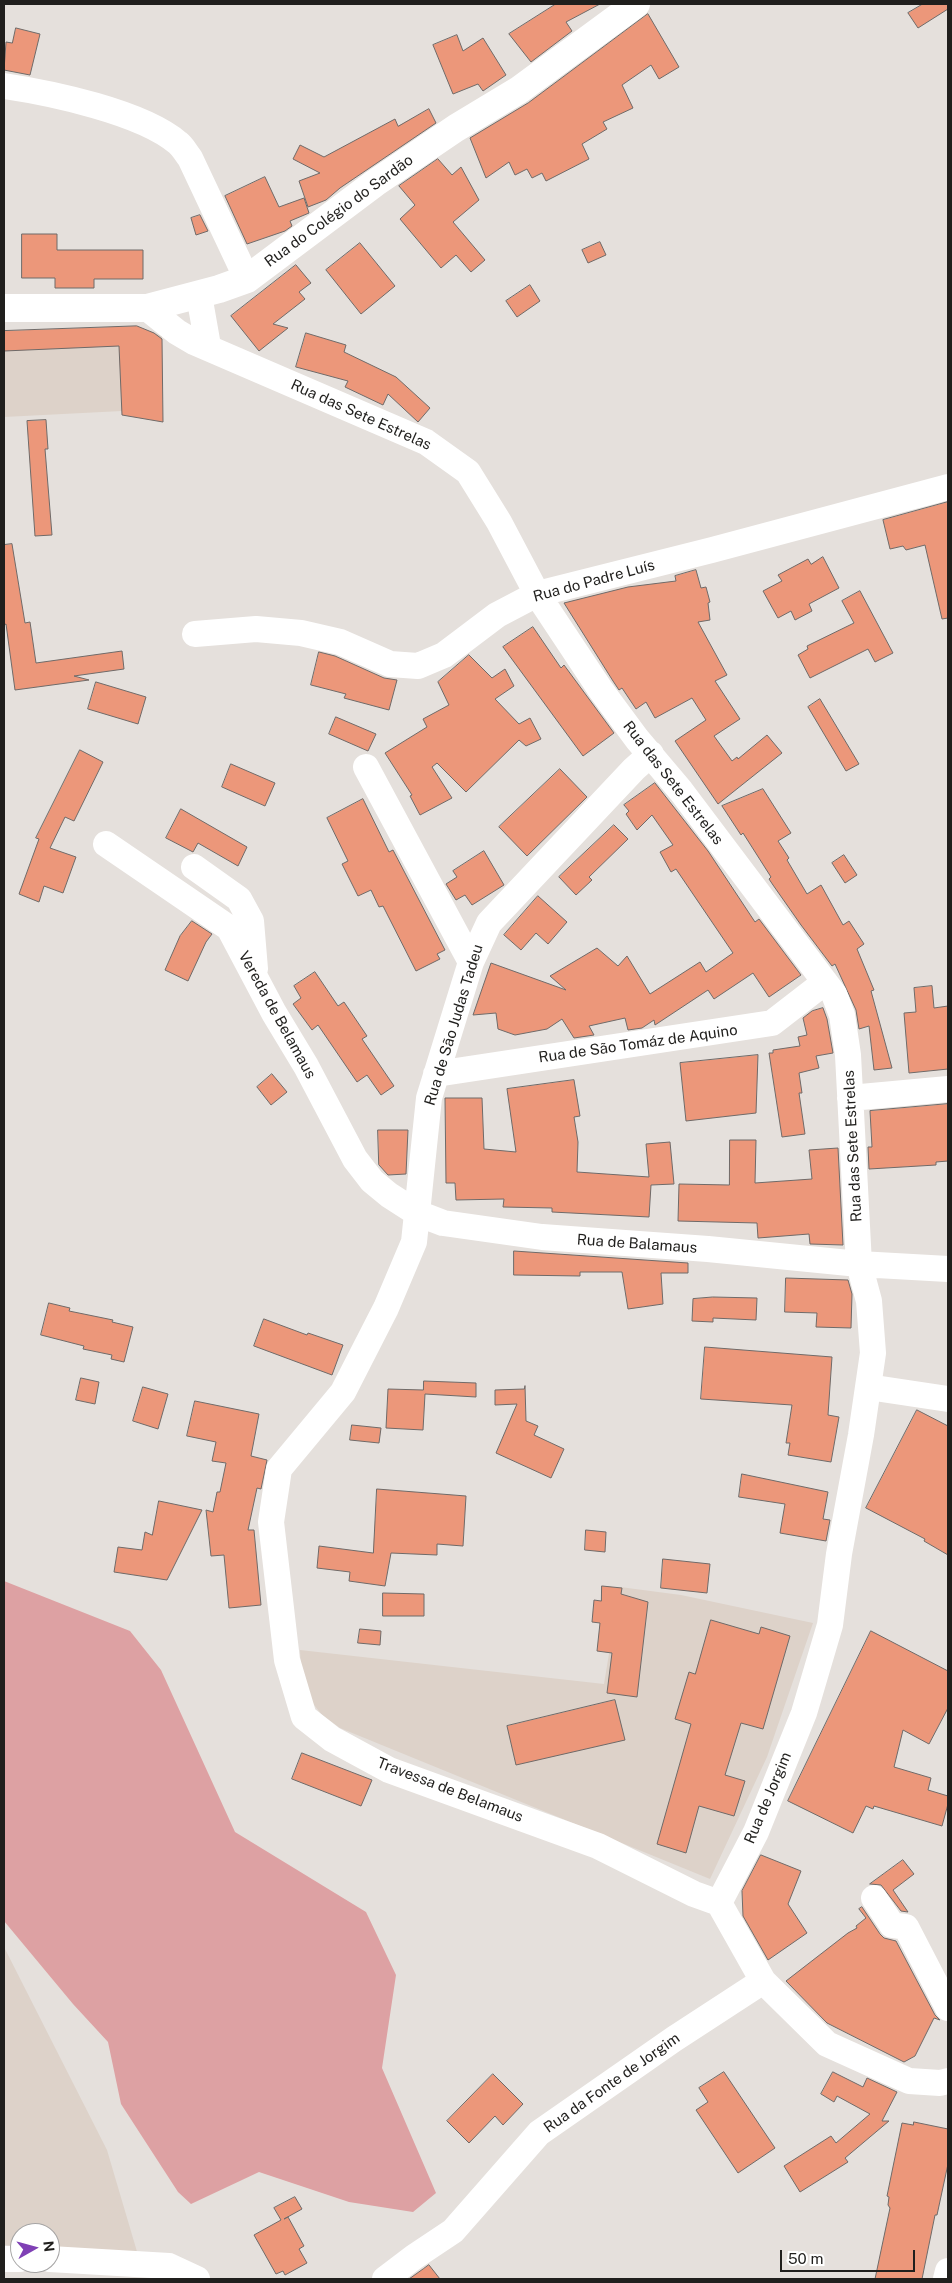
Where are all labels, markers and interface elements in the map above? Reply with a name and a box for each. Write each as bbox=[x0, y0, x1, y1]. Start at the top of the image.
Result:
street label: Rua do Colégio do Sardão bbox=[261, 151, 417, 271]
street label: Rua das Sete Estrelas bbox=[288, 376, 434, 454]
street label: Rua do Padre Luís bbox=[531, 556, 657, 606]
street label: Rua das Sete Estrelas bbox=[619, 718, 727, 848]
street label: Rua de São Judas Tadeu bbox=[421, 942, 487, 1108]
street label: Vereda de Belamaus bbox=[234, 948, 320, 1082]
street label: Rua de São Tomáz de Aquino bbox=[537, 1021, 739, 1067]
street label: Rua das Sete Estrelas bbox=[840, 1070, 866, 1222]
street label: Rua de Balamaus bbox=[576, 1231, 698, 1257]
street label: Rua de Jorgim bbox=[741, 1749, 795, 1847]
street label: Travessa de Belamaus bbox=[374, 1754, 526, 1826]
street label: Rua da Fonte de Jorgim bbox=[540, 2029, 684, 2137]
north arrow bbox=[10, 2223, 60, 2273]
text: N bbox=[40, 2240, 58, 2253]
scale bar bbox=[782, 2240, 917, 2272]
text: 50 m bbox=[788, 2250, 823, 2267]

